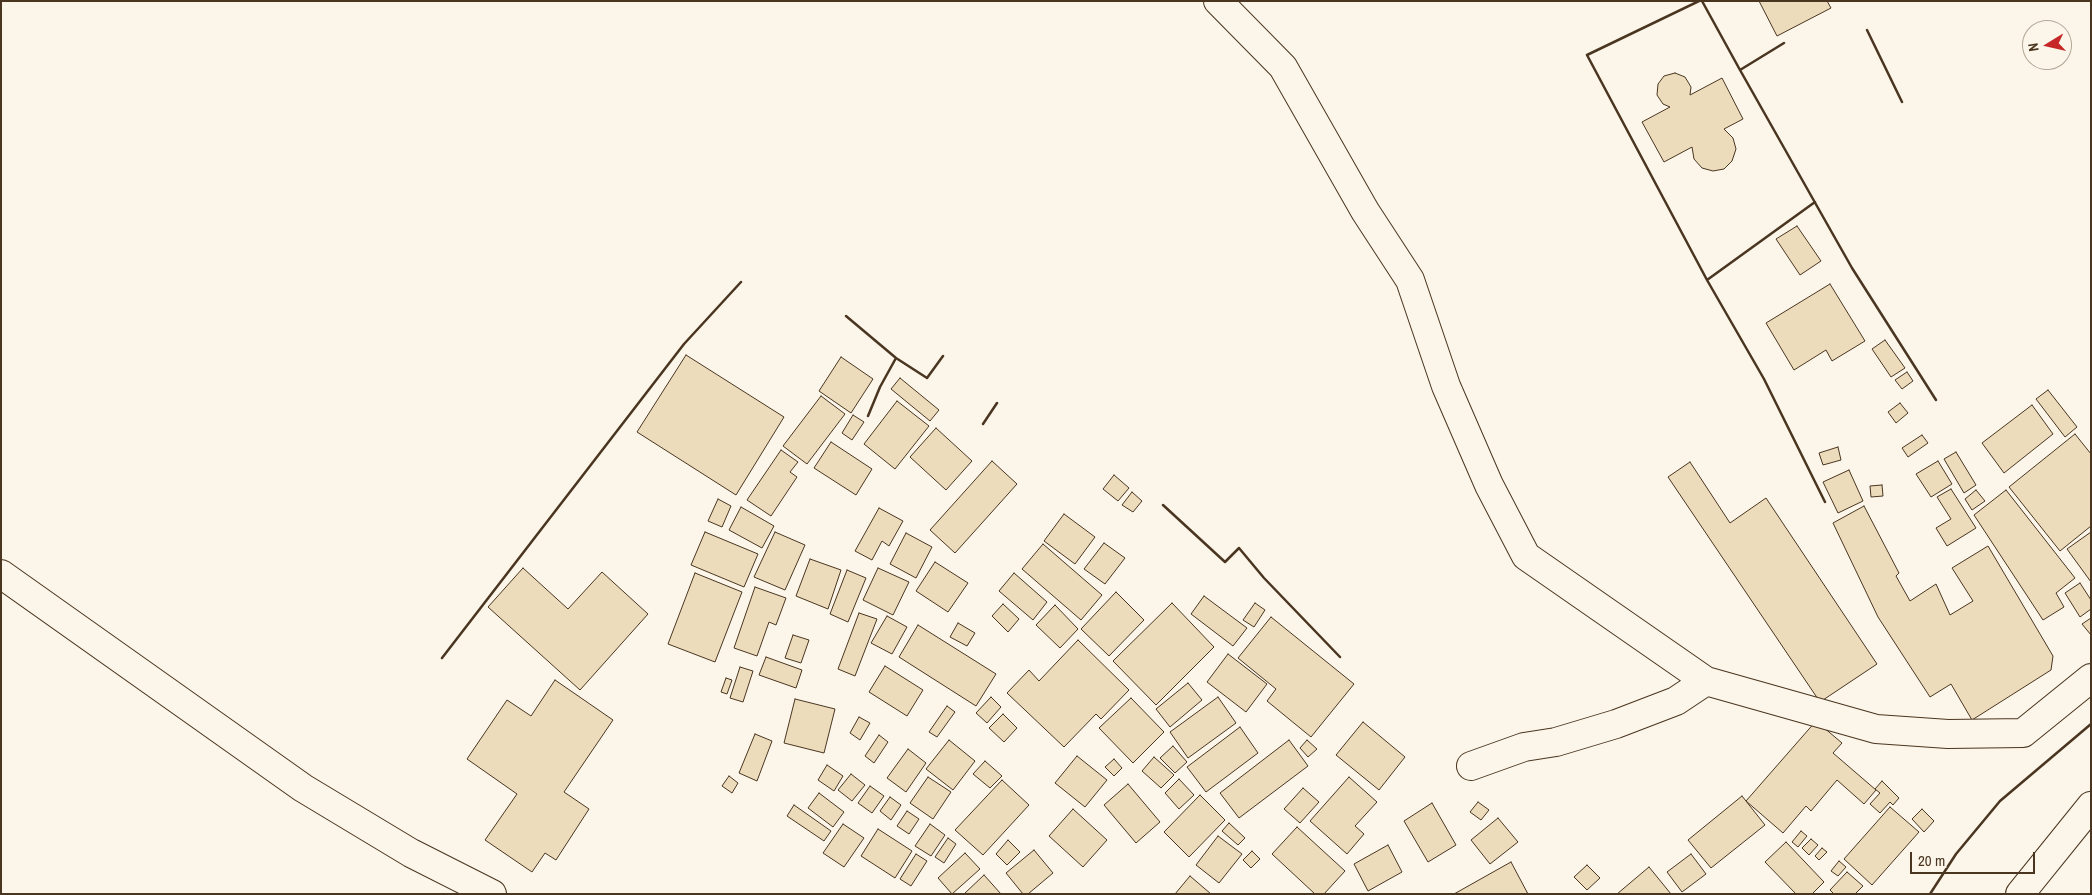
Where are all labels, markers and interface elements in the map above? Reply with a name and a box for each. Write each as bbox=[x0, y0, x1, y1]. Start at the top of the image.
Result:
north arrow bbox=[2022, 20, 2072, 70]
text: N bbox=[2024, 42, 2043, 53]
scale bar bbox=[1912, 842, 2037, 874]
text: 20 m bbox=[1918, 850, 1945, 871]

